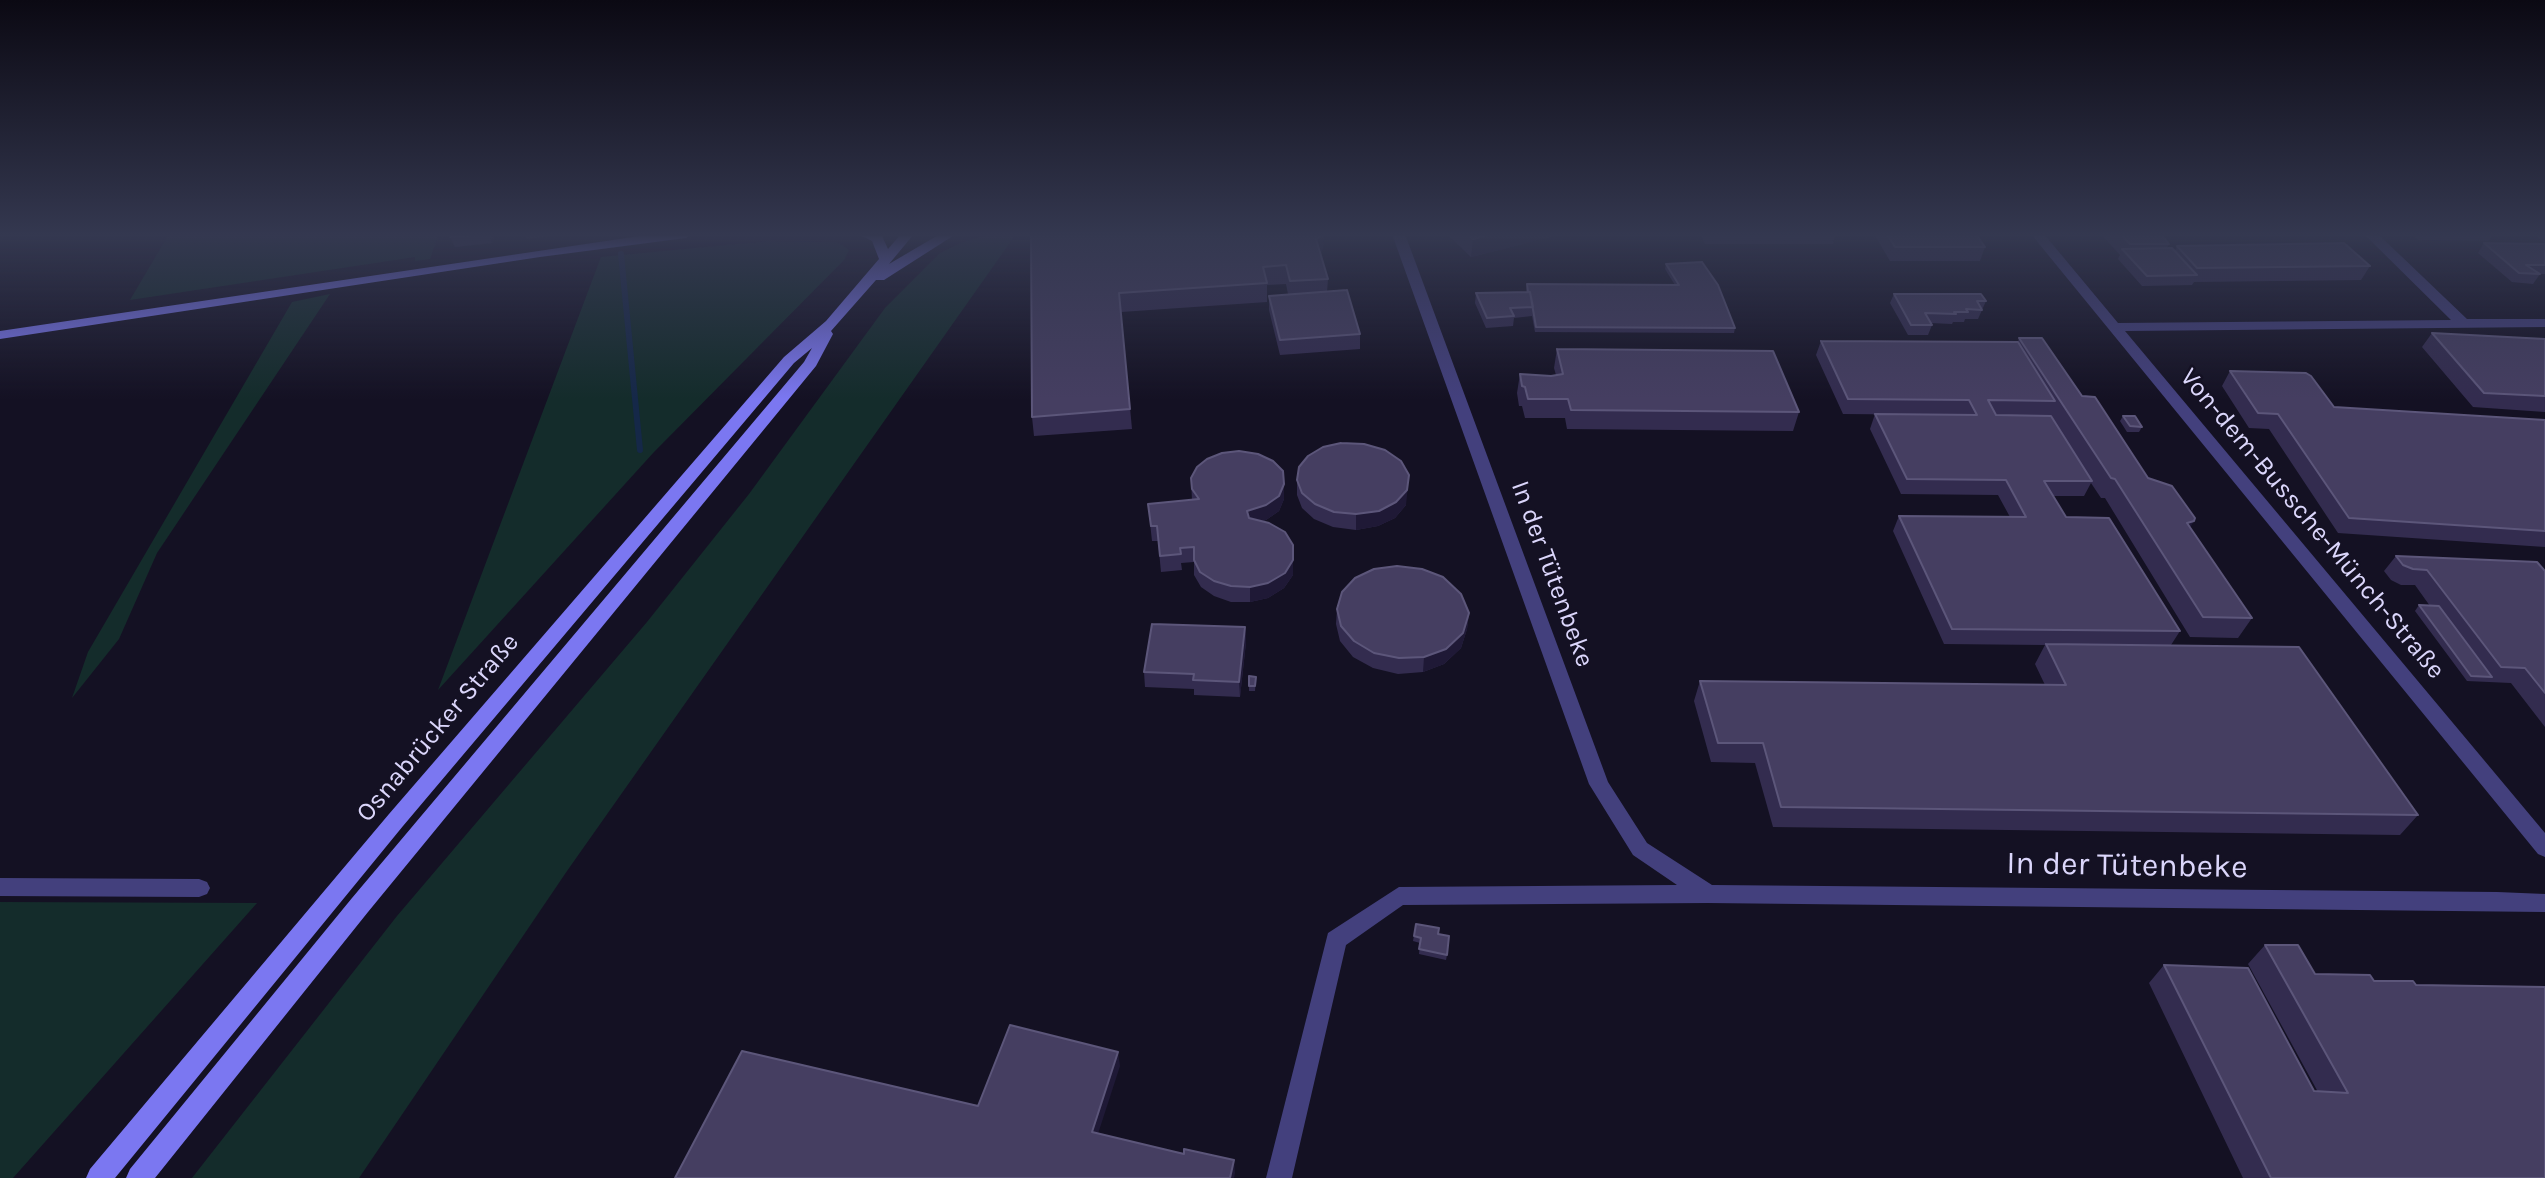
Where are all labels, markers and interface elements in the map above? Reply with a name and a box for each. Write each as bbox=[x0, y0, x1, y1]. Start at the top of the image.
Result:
street label: Von-dem-Bussche-Münch-Straße bbox=[2173, 362, 2451, 686]
street label: In der Tütenbeke bbox=[1504, 477, 1600, 671]
street label: Osnabrücker Straße bbox=[350, 627, 526, 829]
street label: In der Tütenbeke bbox=[2006, 845, 2248, 887]

